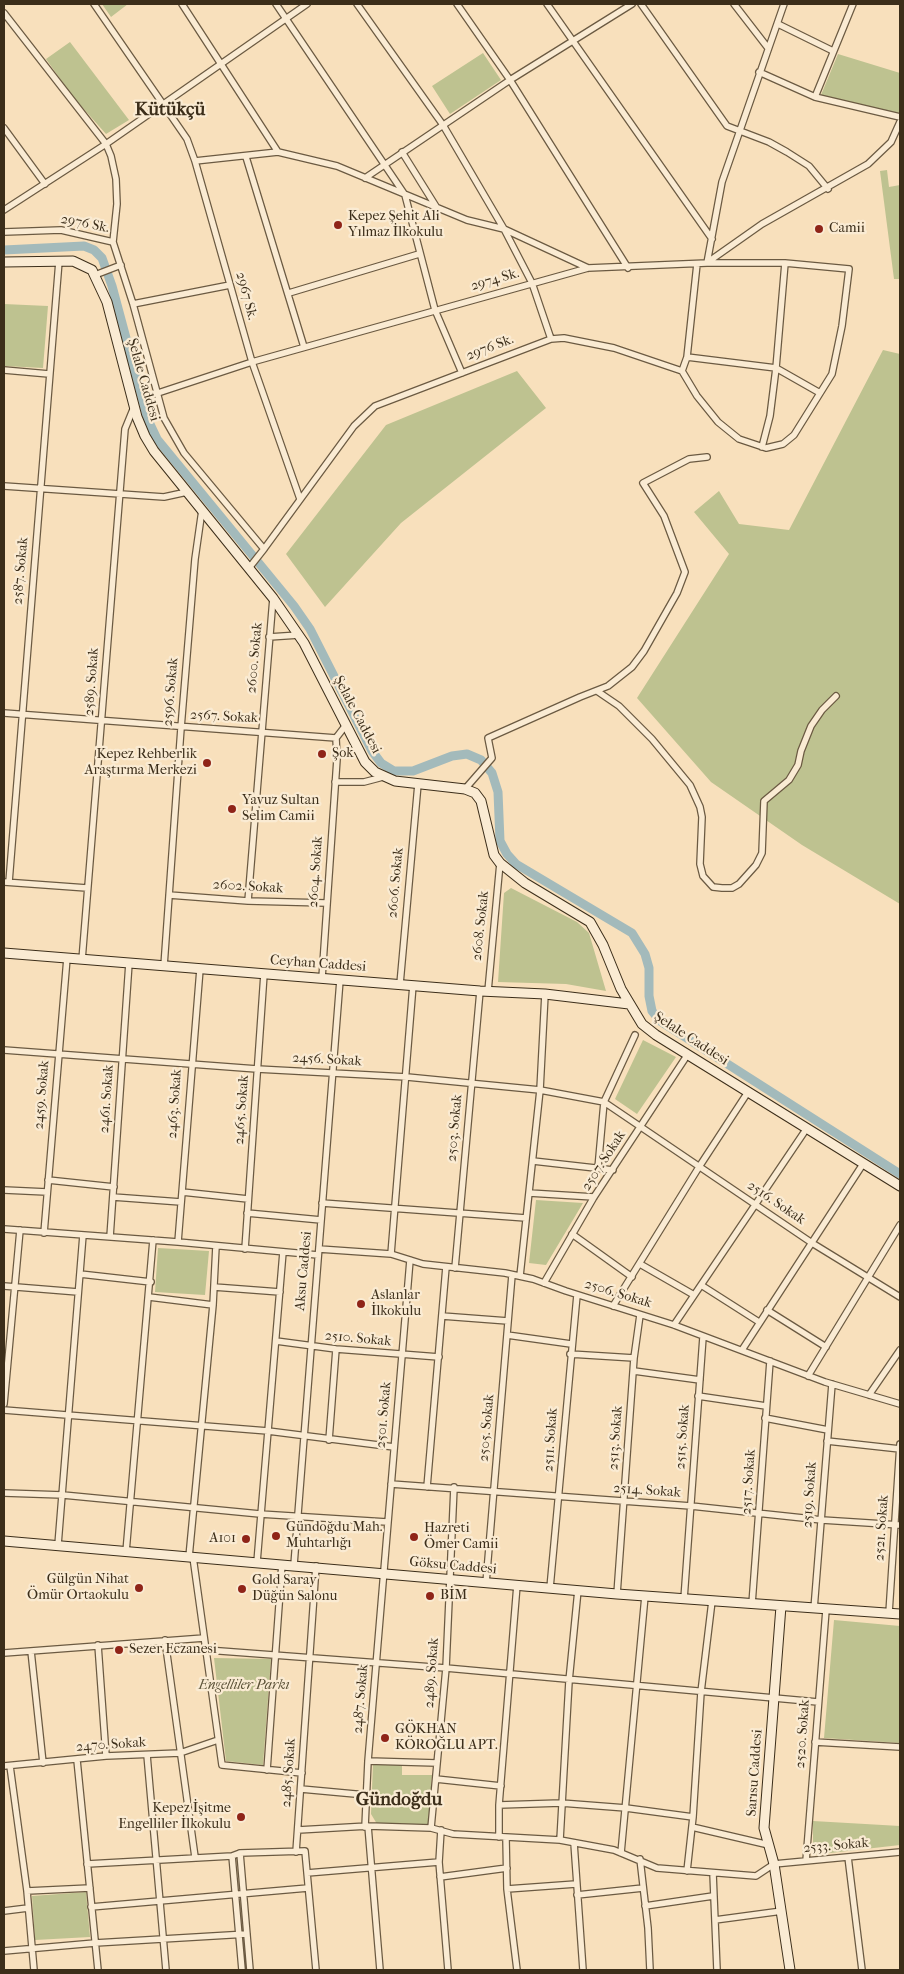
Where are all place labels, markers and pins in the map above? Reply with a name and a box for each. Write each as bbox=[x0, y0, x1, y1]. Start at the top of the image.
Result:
place label: Kepez Şehit Ali Yılmaz İlkokulu bbox=[348, 209, 443, 242]
marker: Kepez Şehit Ali Yılmaz İlkokulu bbox=[332, 219, 344, 231]
place label: Camii bbox=[829, 221, 865, 237]
marker: Camii bbox=[813, 223, 825, 235]
place label: Şok bbox=[332, 746, 353, 762]
place label: Kepez Rehberlik Araştırma Merkezi bbox=[84, 747, 197, 780]
marker: Şok bbox=[316, 748, 328, 760]
marker: Kepez Rehberlik Araştırma Merkezi bbox=[201, 757, 213, 769]
place label: Yavuz Sultan Selim Camii bbox=[242, 793, 319, 826]
marker: Yavuz Sultan Selim Camii bbox=[226, 803, 238, 815]
place label: Aslanlar İlkokulu bbox=[371, 1288, 421, 1320]
marker: Aslanlar İlkokulu bbox=[355, 1298, 367, 1310]
place label: Gündoğdu Mah. Muhtarlığı bbox=[286, 1520, 382, 1552]
place label: Hazreti Ömer Camii bbox=[424, 1521, 498, 1554]
marker: Gündoğdu Mah. Muhtarlığı bbox=[270, 1530, 282, 1542]
place label: A101 bbox=[209, 1531, 236, 1547]
marker: Hazreti Ömer Camii bbox=[408, 1531, 420, 1543]
marker: A101 bbox=[240, 1533, 252, 1545]
place label: Gülgün Nihat Ömür Ortaokulu bbox=[27, 1572, 129, 1604]
place label: Gold Saray Düğün Salonu bbox=[252, 1573, 338, 1605]
marker: Gülgün Nihat Ömür Ortaokulu bbox=[133, 1582, 145, 1594]
marker: Gold Saray Düğün Salonu bbox=[236, 1583, 248, 1595]
place label: BİM bbox=[440, 1588, 467, 1604]
marker: BİM bbox=[424, 1590, 436, 1602]
place label: Sezer Eczanesi bbox=[129, 1642, 217, 1658]
marker: Sezer Eczanesi bbox=[113, 1644, 125, 1656]
place label: GÖKHAN KÖROĞLU APT. bbox=[395, 1722, 498, 1754]
marker: GÖKHAN KÖROĞLU APT. bbox=[379, 1732, 391, 1744]
place label: Kepez İşitme Engelliler İlkokulu bbox=[118, 1801, 231, 1834]
marker: Kepez İşitme Engelliler İlkokulu bbox=[235, 1811, 247, 1823]

